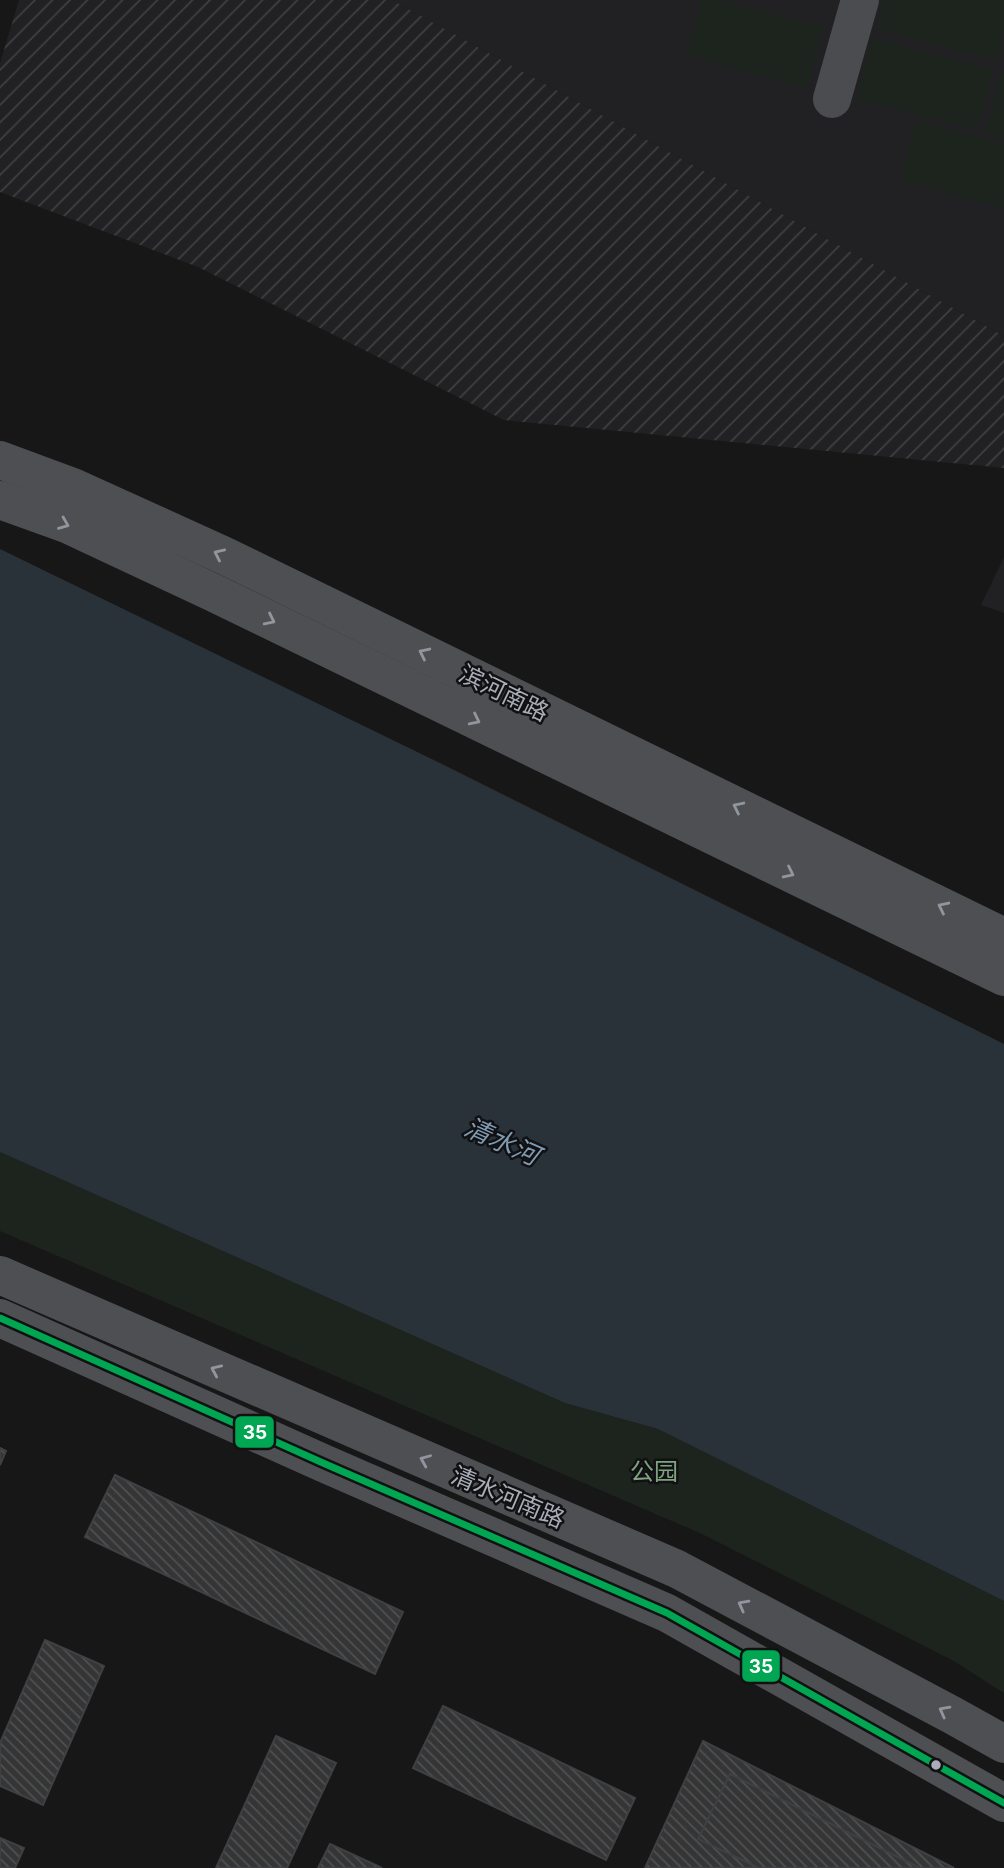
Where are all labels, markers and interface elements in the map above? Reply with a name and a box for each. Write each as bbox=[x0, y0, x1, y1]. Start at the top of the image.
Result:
one-way arrow bbox=[57, 515, 69, 529]
one-way arrow bbox=[214, 548, 226, 562]
one-way arrow bbox=[263, 612, 275, 626]
one-way arrow bbox=[419, 648, 431, 662]
street label: 滨河南路 bbox=[455, 659, 553, 727]
one-way arrow bbox=[468, 711, 480, 725]
one-way arrow bbox=[733, 801, 745, 815]
one-way arrow bbox=[782, 864, 794, 878]
one-way arrow bbox=[938, 901, 950, 915]
water label: 清水河 bbox=[460, 1111, 548, 1173]
one-way arrow bbox=[211, 1364, 223, 1378]
line badge: 35 bbox=[234, 1415, 275, 1449]
text: 35 bbox=[243, 1421, 267, 1444]
one-way arrow bbox=[419, 1455, 431, 1469]
park label: 公园 bbox=[630, 1457, 678, 1486]
street label: 清水河南路 bbox=[447, 1460, 569, 1534]
one-way arrow bbox=[738, 1599, 750, 1613]
line badge: 35 bbox=[741, 1649, 781, 1683]
text: 35 bbox=[749, 1655, 773, 1678]
one-way arrow bbox=[939, 1706, 952, 1719]
unlabelled marker bbox=[929, 1758, 943, 1772]

